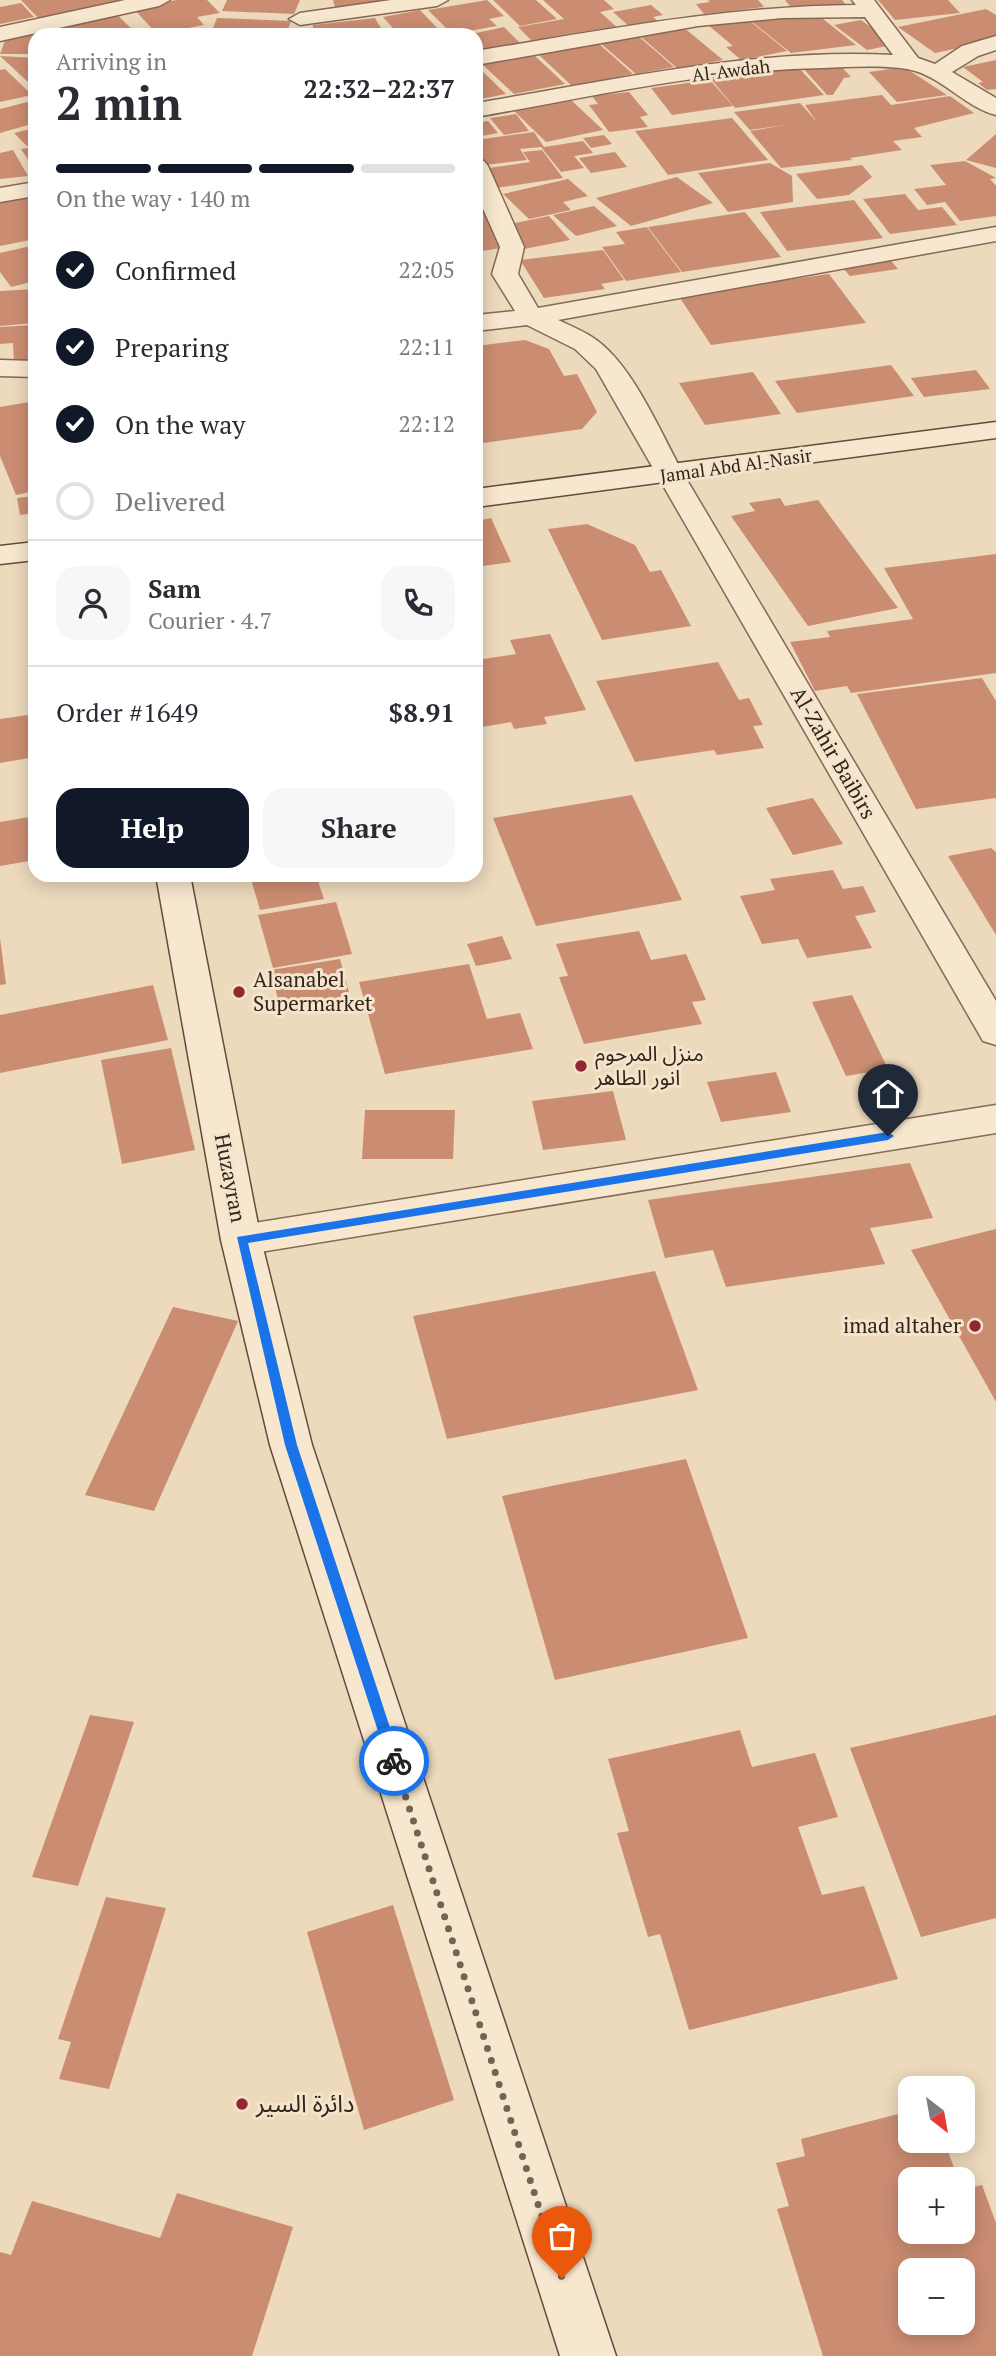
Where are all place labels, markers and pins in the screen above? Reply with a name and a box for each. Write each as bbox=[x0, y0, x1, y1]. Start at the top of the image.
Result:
place label: Alsanabel Supermarket bbox=[253, 965, 373, 1017]
marker: Alsanabel Supermarket bbox=[231, 984, 247, 1000]
place label: منزل المرحوم انور الطاهر bbox=[594, 1039, 704, 1091]
marker: منزل المرحوم انور الطاهر bbox=[573, 1058, 589, 1074]
pin bbox=[858, 1064, 918, 1136]
place label: imad altaher bbox=[843, 1311, 961, 1339]
marker: imad altaher bbox=[967, 1318, 983, 1334]
place label: دائرة السير bbox=[255, 2087, 355, 2119]
marker: دائرة السير bbox=[234, 2096, 250, 2112]
pin bbox=[532, 2206, 592, 2278]

